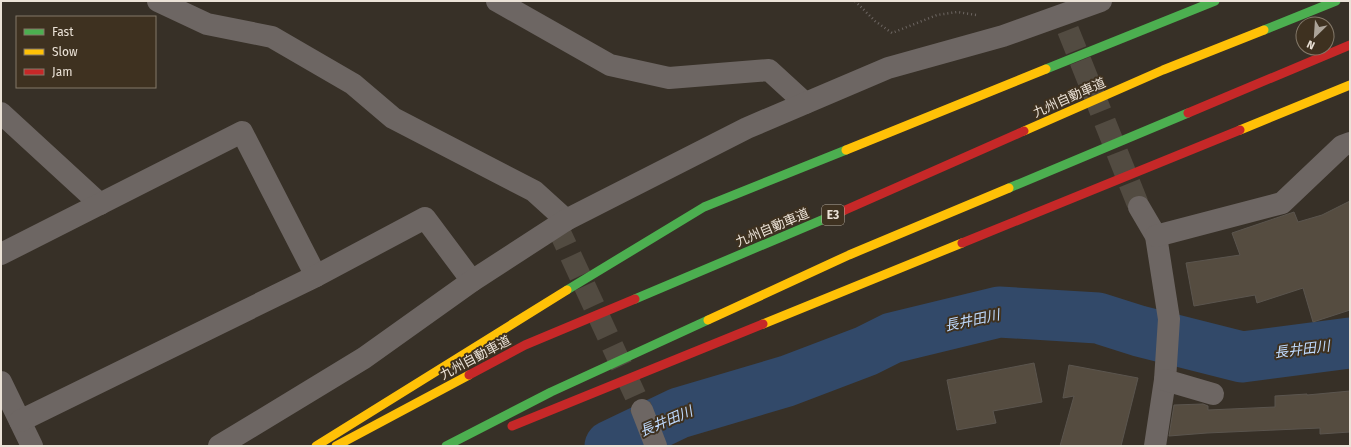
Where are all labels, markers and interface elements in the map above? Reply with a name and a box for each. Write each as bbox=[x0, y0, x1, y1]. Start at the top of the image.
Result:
legend bbox=[16, 16, 156, 88]
north arrow bbox=[1295, 16, 1335, 56]
text: Fast bbox=[52, 25, 74, 39]
text: N bbox=[1305, 37, 1317, 52]
text: Slow bbox=[52, 45, 78, 59]
text: Jam bbox=[52, 65, 72, 79]
street label: 九州自動車道 bbox=[1031, 75, 1108, 120]
street label: 九州自動車道 bbox=[733, 205, 811, 250]
road number: E3 bbox=[822, 205, 844, 225]
water label: 長井田川 bbox=[943, 306, 1003, 335]
street label: 九州自動車道 bbox=[437, 333, 513, 382]
water label: 長井田川 bbox=[1273, 337, 1333, 361]
water label: 長井田川 bbox=[637, 402, 697, 440]

